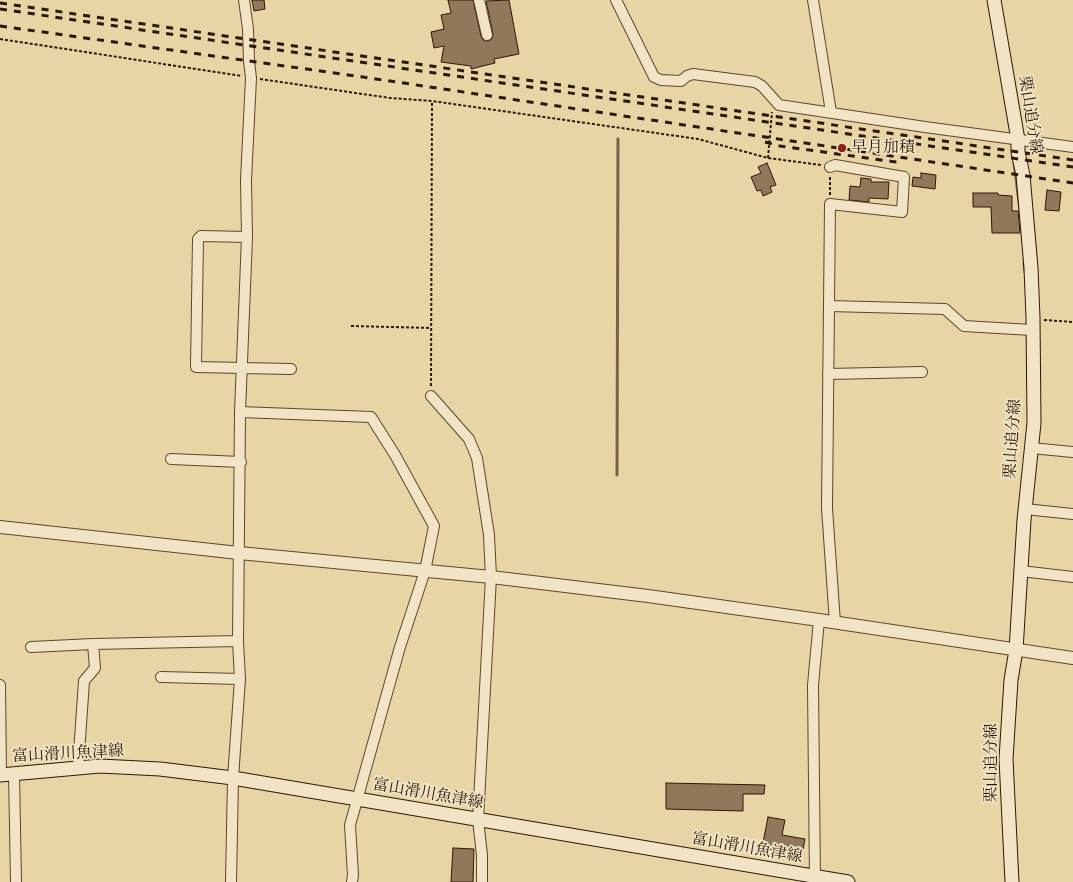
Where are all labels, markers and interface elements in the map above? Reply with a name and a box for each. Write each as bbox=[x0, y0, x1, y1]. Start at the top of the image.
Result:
street label: 栗山追分線 bbox=[1014, 74, 1046, 156]
place label: 早月加積 bbox=[851, 138, 915, 158]
marker: 早月加積 bbox=[836, 142, 848, 154]
street label: 栗山追分線 bbox=[1001, 398, 1025, 480]
street label: 栗山追分線 bbox=[982, 723, 1002, 803]
street label: 富山滑川魚津線 bbox=[12, 741, 124, 767]
street label: 富山滑川魚津線 bbox=[371, 775, 485, 813]
street label: 富山滑川魚津線 bbox=[690, 829, 804, 867]

